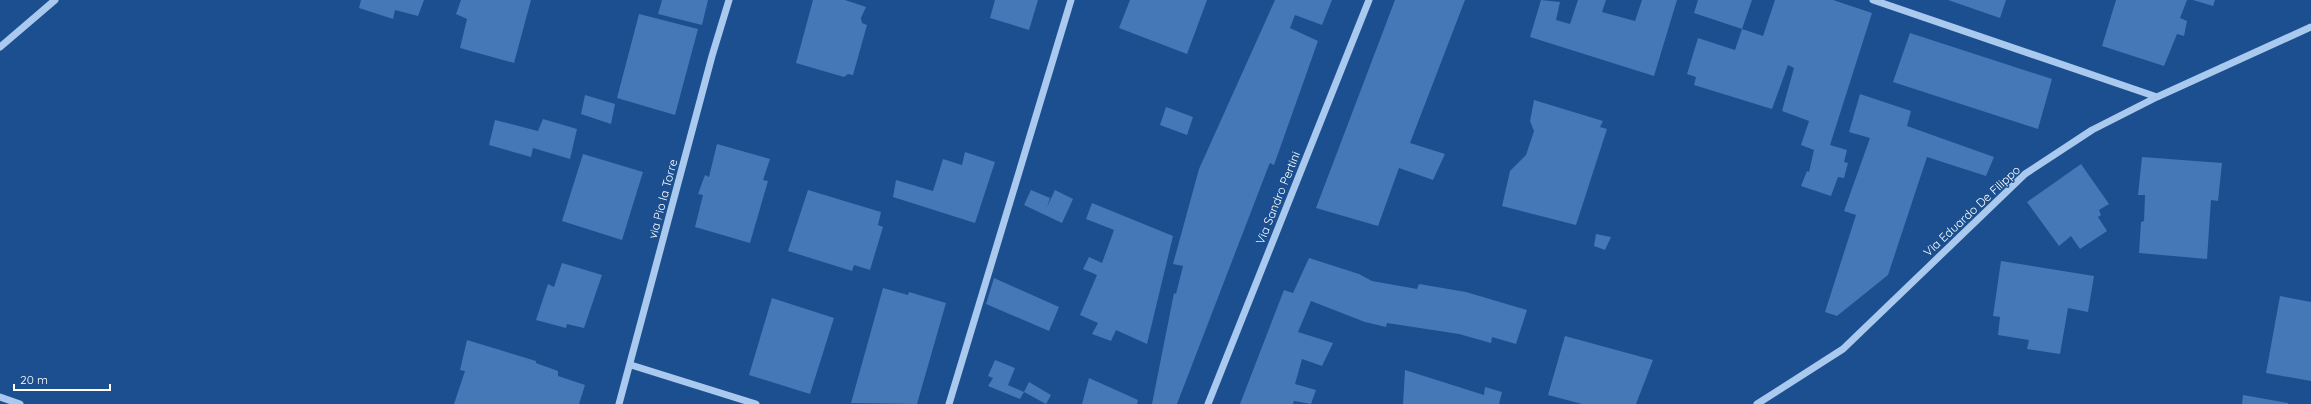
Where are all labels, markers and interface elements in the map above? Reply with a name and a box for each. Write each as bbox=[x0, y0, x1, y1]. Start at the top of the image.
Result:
street label: Via Sandro Pertini bbox=[1252, 149, 1303, 246]
street label: via Pio la Torre bbox=[645, 157, 680, 240]
street label: Via Eduardo De Filippo bbox=[1920, 162, 2023, 259]
scale bar bbox=[14, 366, 110, 392]
text: 20 m bbox=[20, 372, 48, 387]

